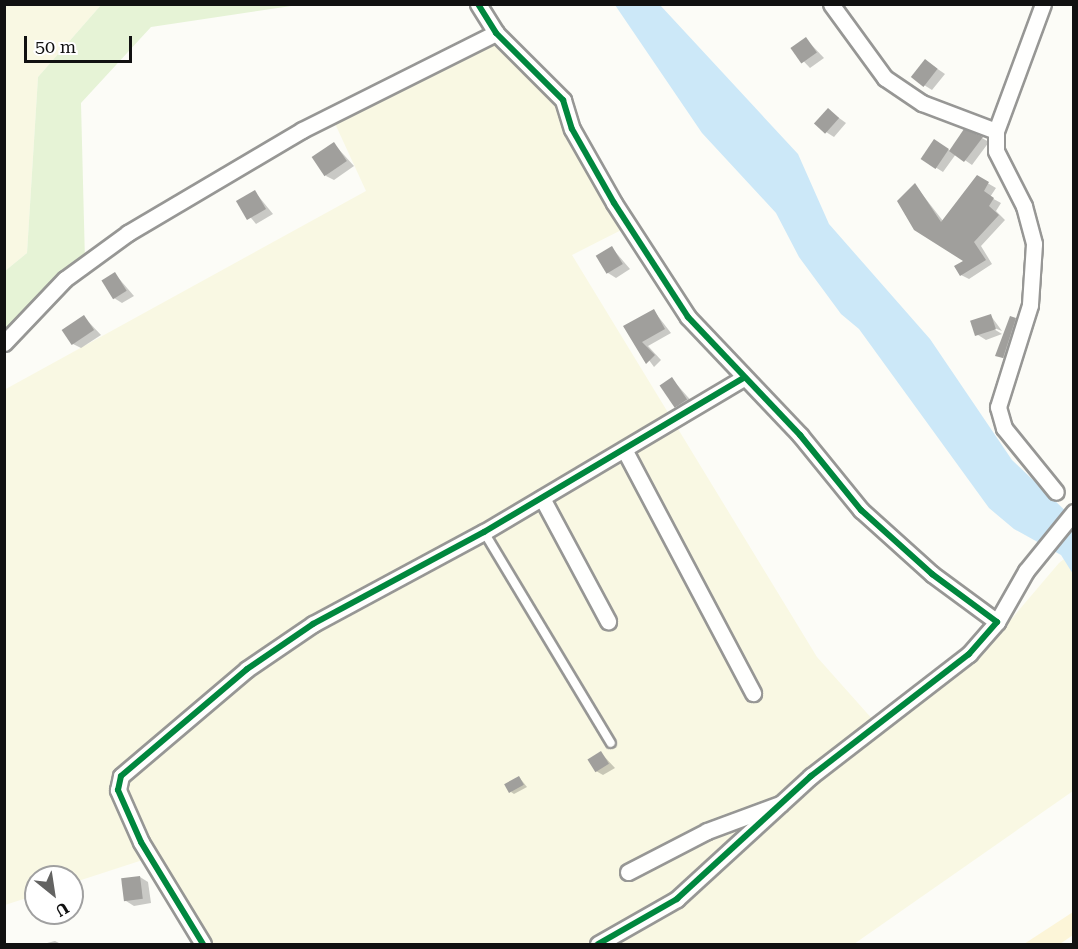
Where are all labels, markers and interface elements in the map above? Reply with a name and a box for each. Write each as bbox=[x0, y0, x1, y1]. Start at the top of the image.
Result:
scale bar bbox=[27, 24, 135, 62]
text: 50 m bbox=[35, 36, 76, 57]
north arrow bbox=[24, 865, 84, 925]
text: U bbox=[52, 898, 72, 921]

